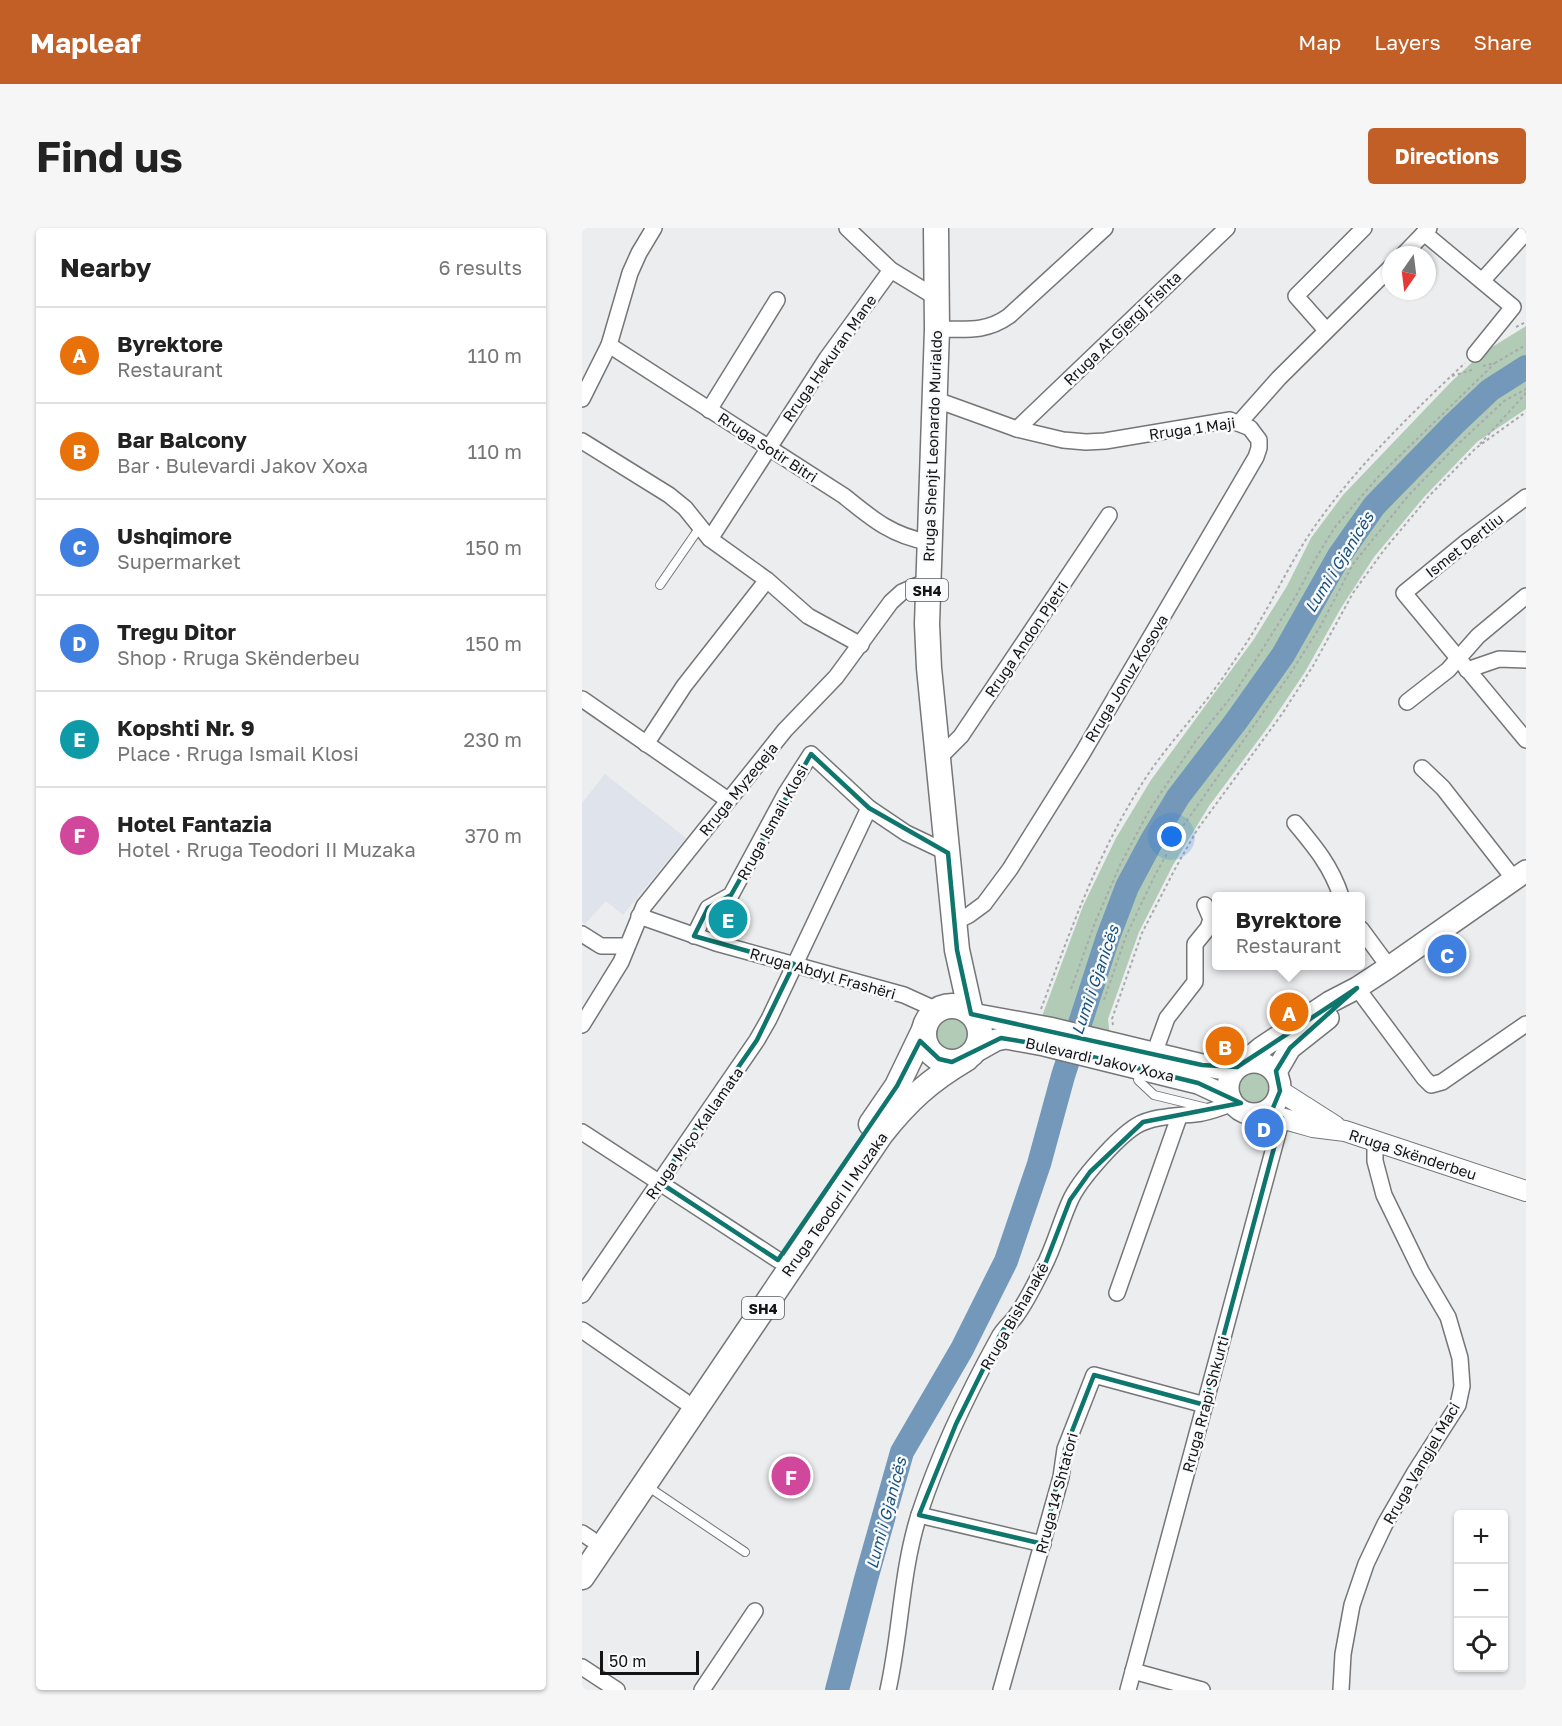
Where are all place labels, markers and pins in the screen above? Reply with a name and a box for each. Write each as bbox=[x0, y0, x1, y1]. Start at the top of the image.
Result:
pin: E bbox=[708, 896, 748, 942]
pin: C bbox=[1428, 932, 1466, 976]
pin: A bbox=[1270, 990, 1308, 1034]
pin: B bbox=[1206, 1024, 1244, 1068]
pin: D bbox=[1244, 1106, 1284, 1150]
pin: F bbox=[772, 1454, 810, 1498]

